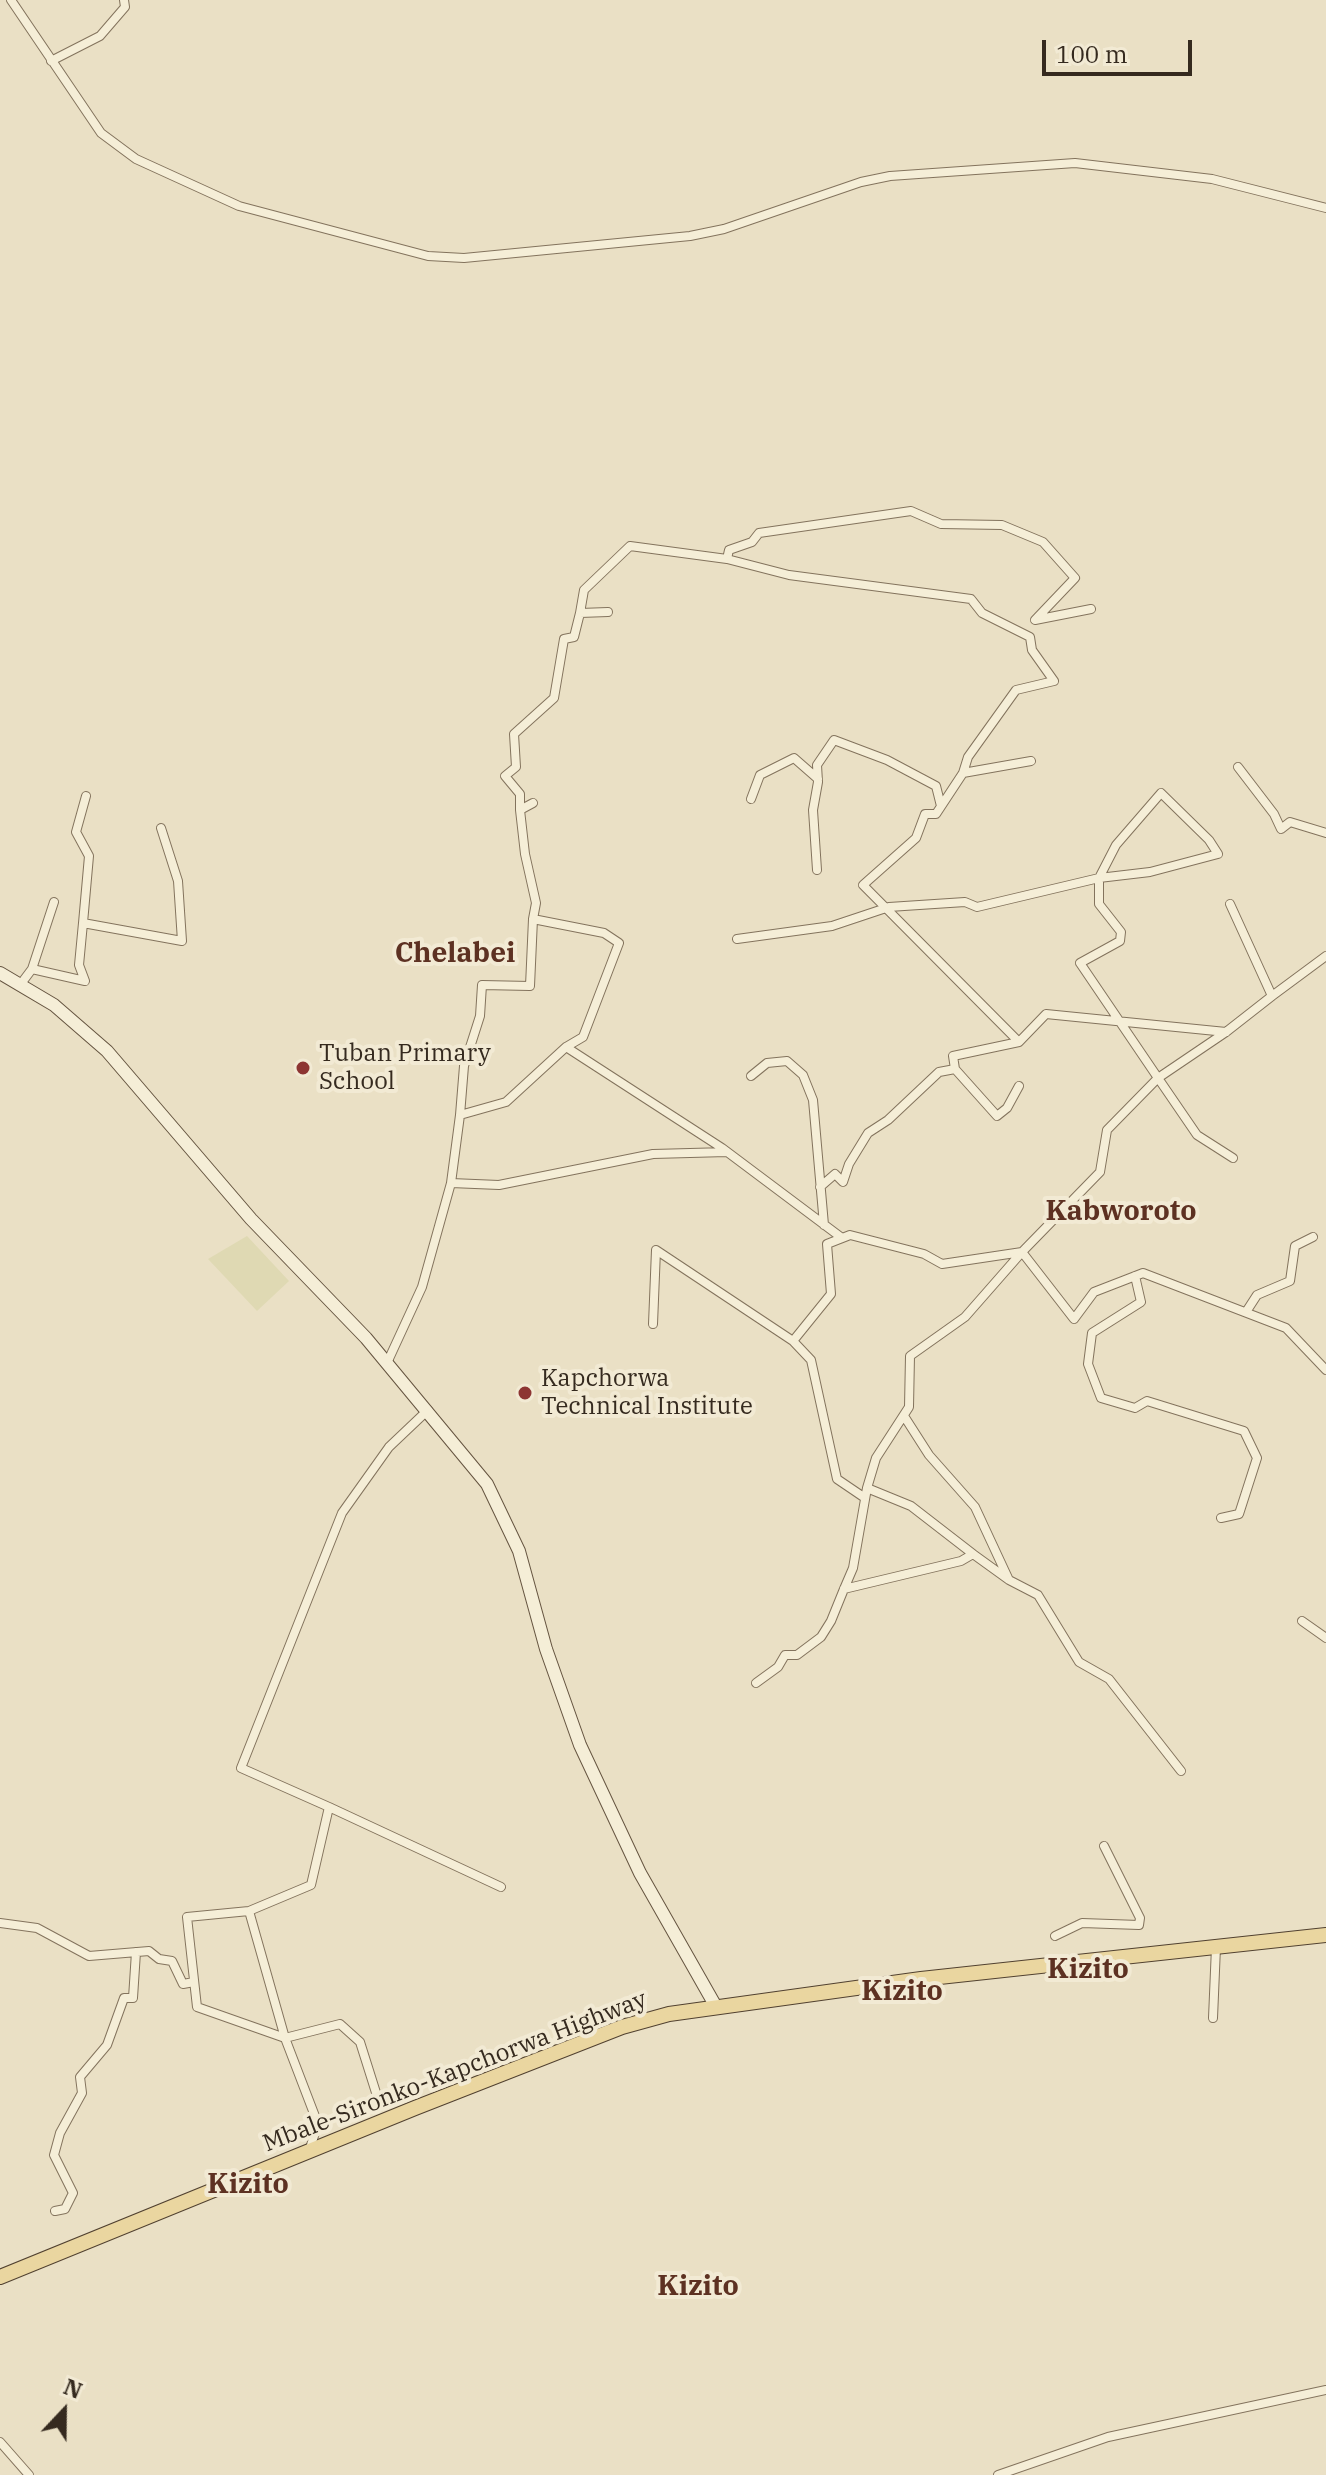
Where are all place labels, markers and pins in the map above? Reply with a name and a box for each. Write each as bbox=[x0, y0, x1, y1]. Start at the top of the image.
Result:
place label: Tuban Primary School bbox=[319, 1040, 491, 1096]
marker: Tuban Primary School bbox=[294, 1059, 312, 1077]
place label: Kapchorwa Technical Institute bbox=[541, 1365, 753, 1421]
marker: Kapchorwa Technical Institute bbox=[516, 1384, 534, 1402]

